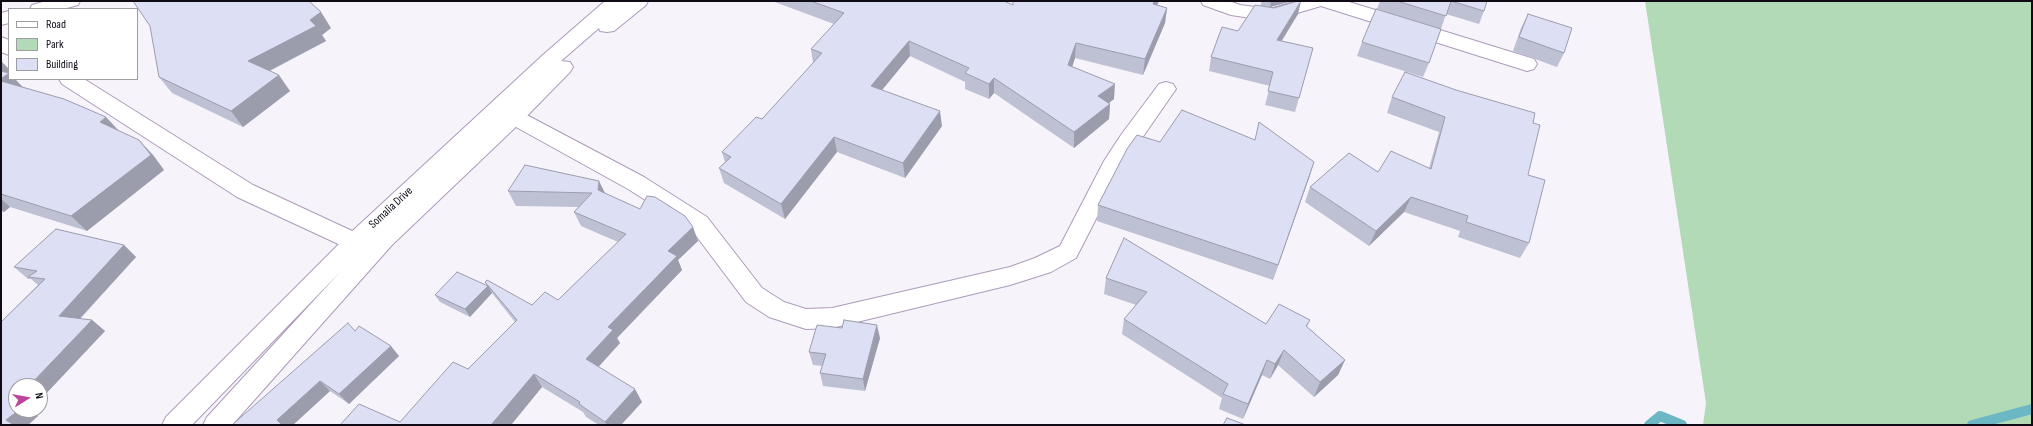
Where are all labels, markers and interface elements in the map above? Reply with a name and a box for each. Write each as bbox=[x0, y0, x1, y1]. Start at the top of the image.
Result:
legend bbox=[8, 8, 138, 80]
text: Road bbox=[46, 17, 66, 32]
text: Park bbox=[46, 37, 64, 52]
text: Building bbox=[46, 57, 78, 72]
street label: Somalia Drive bbox=[366, 184, 416, 232]
north arrow bbox=[8, 378, 48, 418]
text: N bbox=[32, 392, 46, 400]

